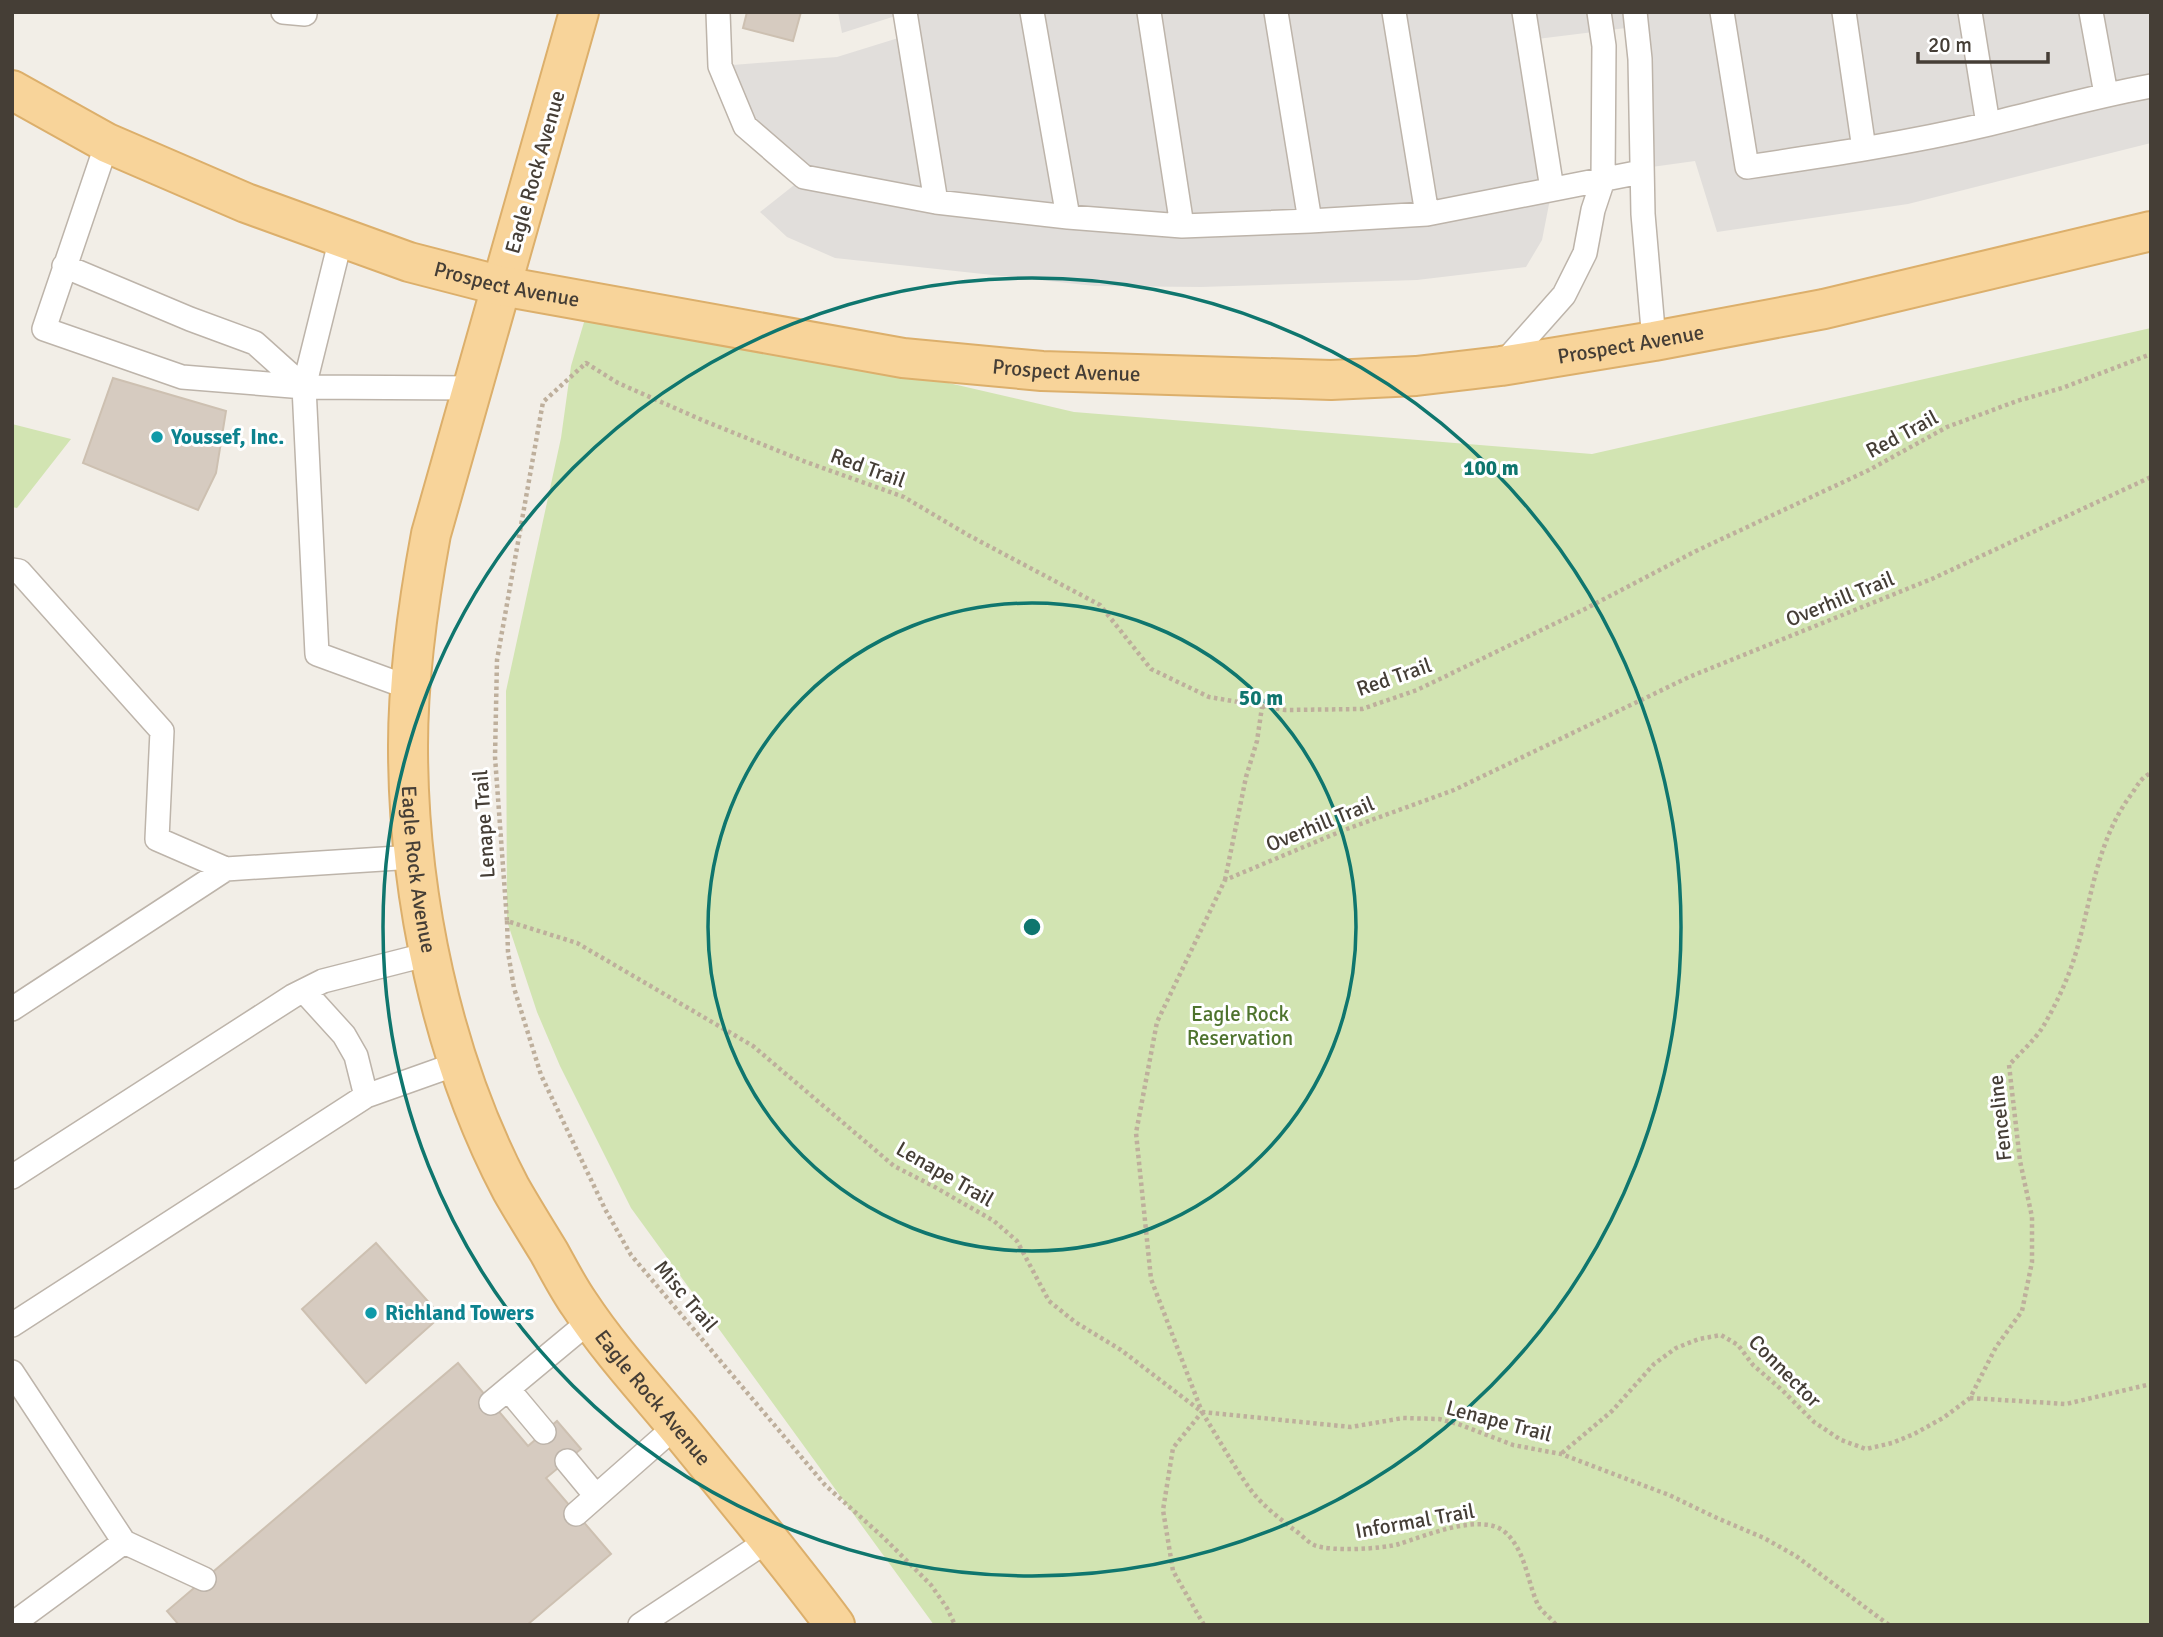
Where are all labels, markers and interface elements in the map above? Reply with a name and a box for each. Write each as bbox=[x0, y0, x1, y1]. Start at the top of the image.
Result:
scale bar bbox=[1918, 21, 2048, 65]
text: 20 m bbox=[1928, 32, 1972, 58]
street label: Eagle Rock Avenue bbox=[499, 87, 571, 257]
street label: Prospect Avenue bbox=[431, 256, 582, 313]
street label: Prospect Avenue bbox=[1556, 319, 1706, 370]
street label: Prospect Avenue bbox=[991, 353, 1141, 387]
street label: Red Trail bbox=[1861, 404, 1943, 464]
place label: Youssef, Inc. bbox=[170, 424, 284, 450]
marker: Youssef, Inc. bbox=[149, 429, 165, 445]
street label: Red Trail bbox=[827, 442, 909, 494]
text: 100 m bbox=[1463, 455, 1519, 481]
street label: Overhill Trail bbox=[1782, 565, 1898, 633]
street label: Red Trail bbox=[1353, 652, 1435, 702]
text: 50 m bbox=[1239, 685, 1283, 711]
street label: Lenape Trail bbox=[467, 769, 501, 879]
street label: Eagle Rock Avenue bbox=[396, 785, 442, 955]
street label: Overhill Trail bbox=[1262, 790, 1378, 858]
centre of rings bbox=[1020, 915, 1044, 939]
park label: Eagle Rock Reservation bbox=[1187, 1001, 1293, 1051]
street label: Fenceline bbox=[1983, 1074, 2017, 1162]
street label: Lenape Trail bbox=[891, 1136, 999, 1212]
street label: Misc Trail bbox=[648, 1255, 724, 1337]
place label: Richland Towers bbox=[385, 1300, 534, 1326]
marker: Richland Towers bbox=[363, 1305, 379, 1321]
street label: Eagle Rock Avenue bbox=[589, 1325, 717, 1471]
street label: Connector bbox=[1743, 1329, 1827, 1413]
street label: Lenape Trail bbox=[1443, 1394, 1555, 1448]
street label: Informal Trail bbox=[1353, 1498, 1477, 1544]

